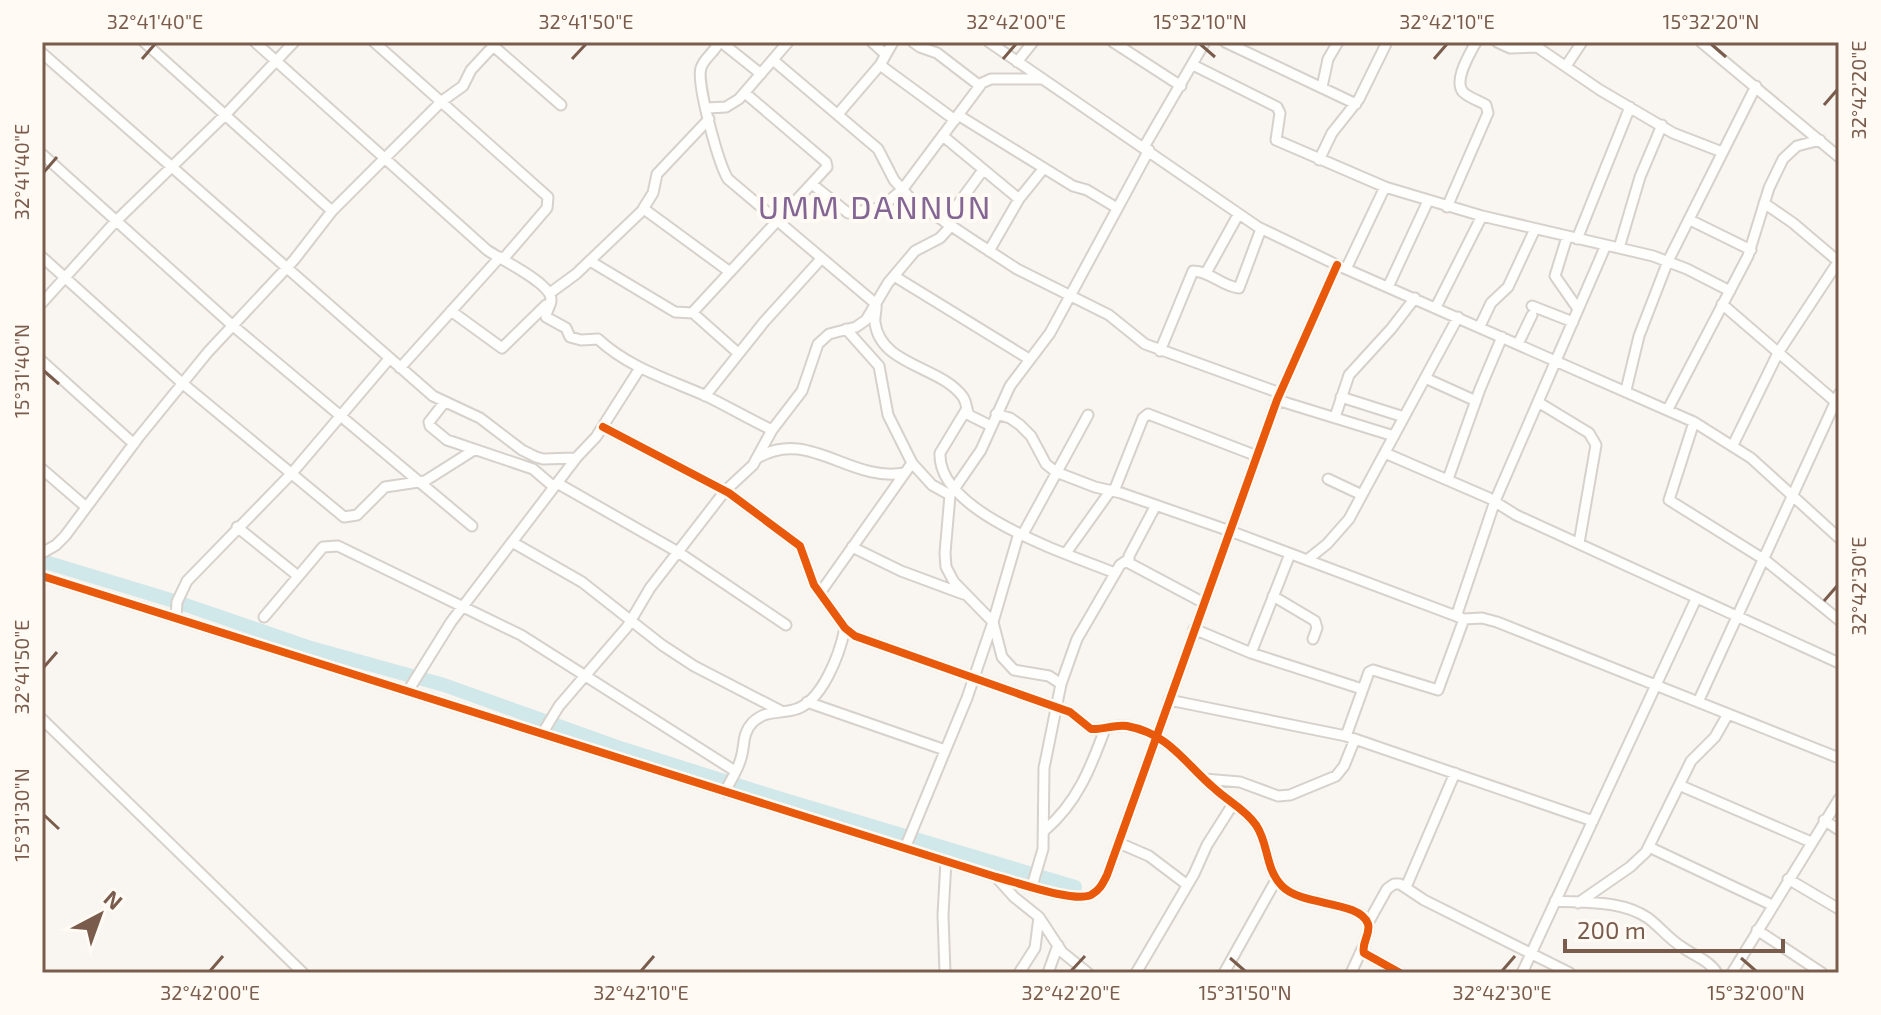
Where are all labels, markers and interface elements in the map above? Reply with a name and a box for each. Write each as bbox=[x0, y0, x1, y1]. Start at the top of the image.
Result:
text: 32°41'40"E bbox=[107, 9, 203, 33]
text: 32°41'50"E bbox=[538, 9, 634, 33]
text: 32°42'00"E bbox=[966, 9, 1066, 33]
text: 15°32'10"N bbox=[1153, 9, 1247, 33]
text: 32°42'10"E bbox=[1399, 9, 1495, 33]
text: 15°32'20"N bbox=[1663, 9, 1759, 33]
text: 32°42'20"E bbox=[1846, 41, 1870, 139]
text: 32°41'40"E bbox=[9, 124, 33, 220]
district label: UMM DANNUN bbox=[758, 187, 992, 225]
text: 15°31'40"N bbox=[9, 324, 33, 418]
text: 32°42'30"E bbox=[1846, 537, 1870, 635]
text: 32°41'50"E bbox=[9, 619, 33, 715]
text: 15°31'30"N bbox=[9, 768, 33, 862]
north arrow bbox=[60, 875, 140, 955]
text: N bbox=[99, 884, 128, 914]
scale bar bbox=[1565, 903, 1783, 953]
text: 200 m bbox=[1577, 915, 1646, 944]
text: 32°42'00"E bbox=[160, 980, 260, 1004]
text: 32°42'10"E bbox=[593, 980, 689, 1004]
text: 32°42'20"E bbox=[1022, 980, 1120, 1004]
text: 15°31'50"N bbox=[1198, 980, 1292, 1004]
text: 32°42'30"E bbox=[1453, 980, 1551, 1004]
text: 15°32'00"N bbox=[1707, 980, 1805, 1004]

